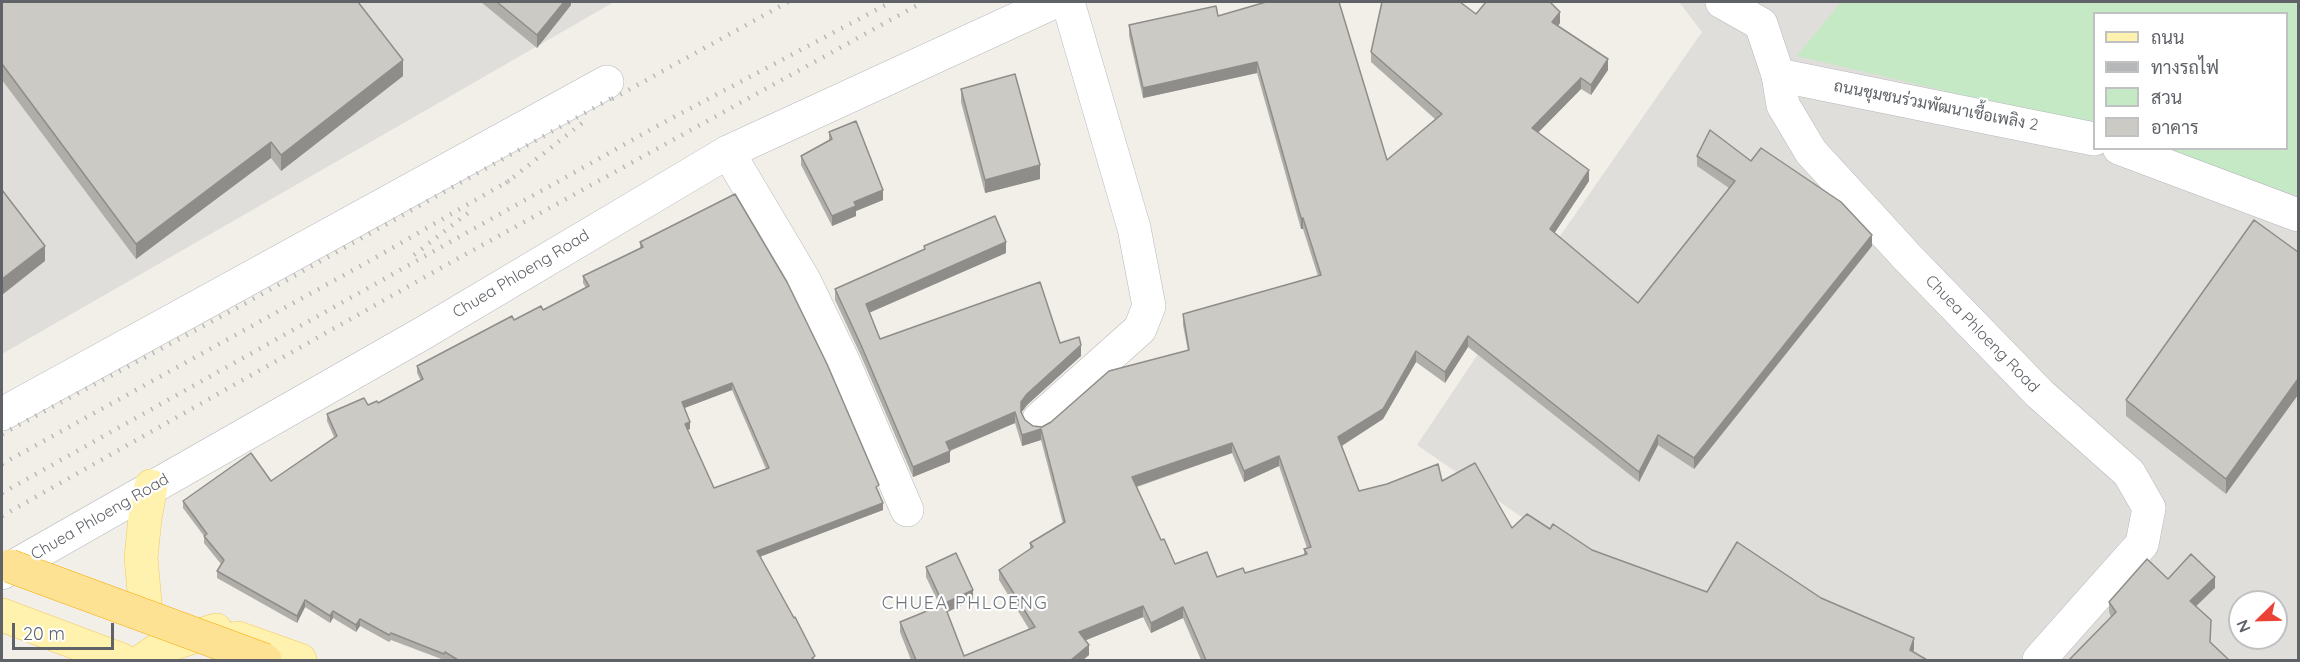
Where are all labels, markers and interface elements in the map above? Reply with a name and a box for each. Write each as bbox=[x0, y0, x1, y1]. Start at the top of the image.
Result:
legend bbox=[2093, 12, 2288, 150]
text: ถนน bbox=[2151, 26, 2184, 49]
text: ทางรถไฟ bbox=[2151, 56, 2219, 79]
street label: ถนนชุมชนร่วมพัฒนาเชื้อเพลิง 2 bbox=[1832, 77, 2040, 135]
text: สวน bbox=[2151, 86, 2182, 109]
text: อาคาร bbox=[2151, 116, 2199, 139]
street label: Chuea Phloeng Road bbox=[449, 226, 593, 322]
street label: Chuea Phloeng Road bbox=[1921, 271, 2043, 397]
street label: Chuea Phloeng Road bbox=[28, 470, 172, 564]
north arrow bbox=[2228, 590, 2288, 650]
district label: CHUEA PHLOENG bbox=[882, 593, 1048, 615]
scale bar bbox=[15, 611, 117, 649]
text: N bbox=[2232, 617, 2255, 636]
text: 20 m bbox=[23, 622, 65, 645]

